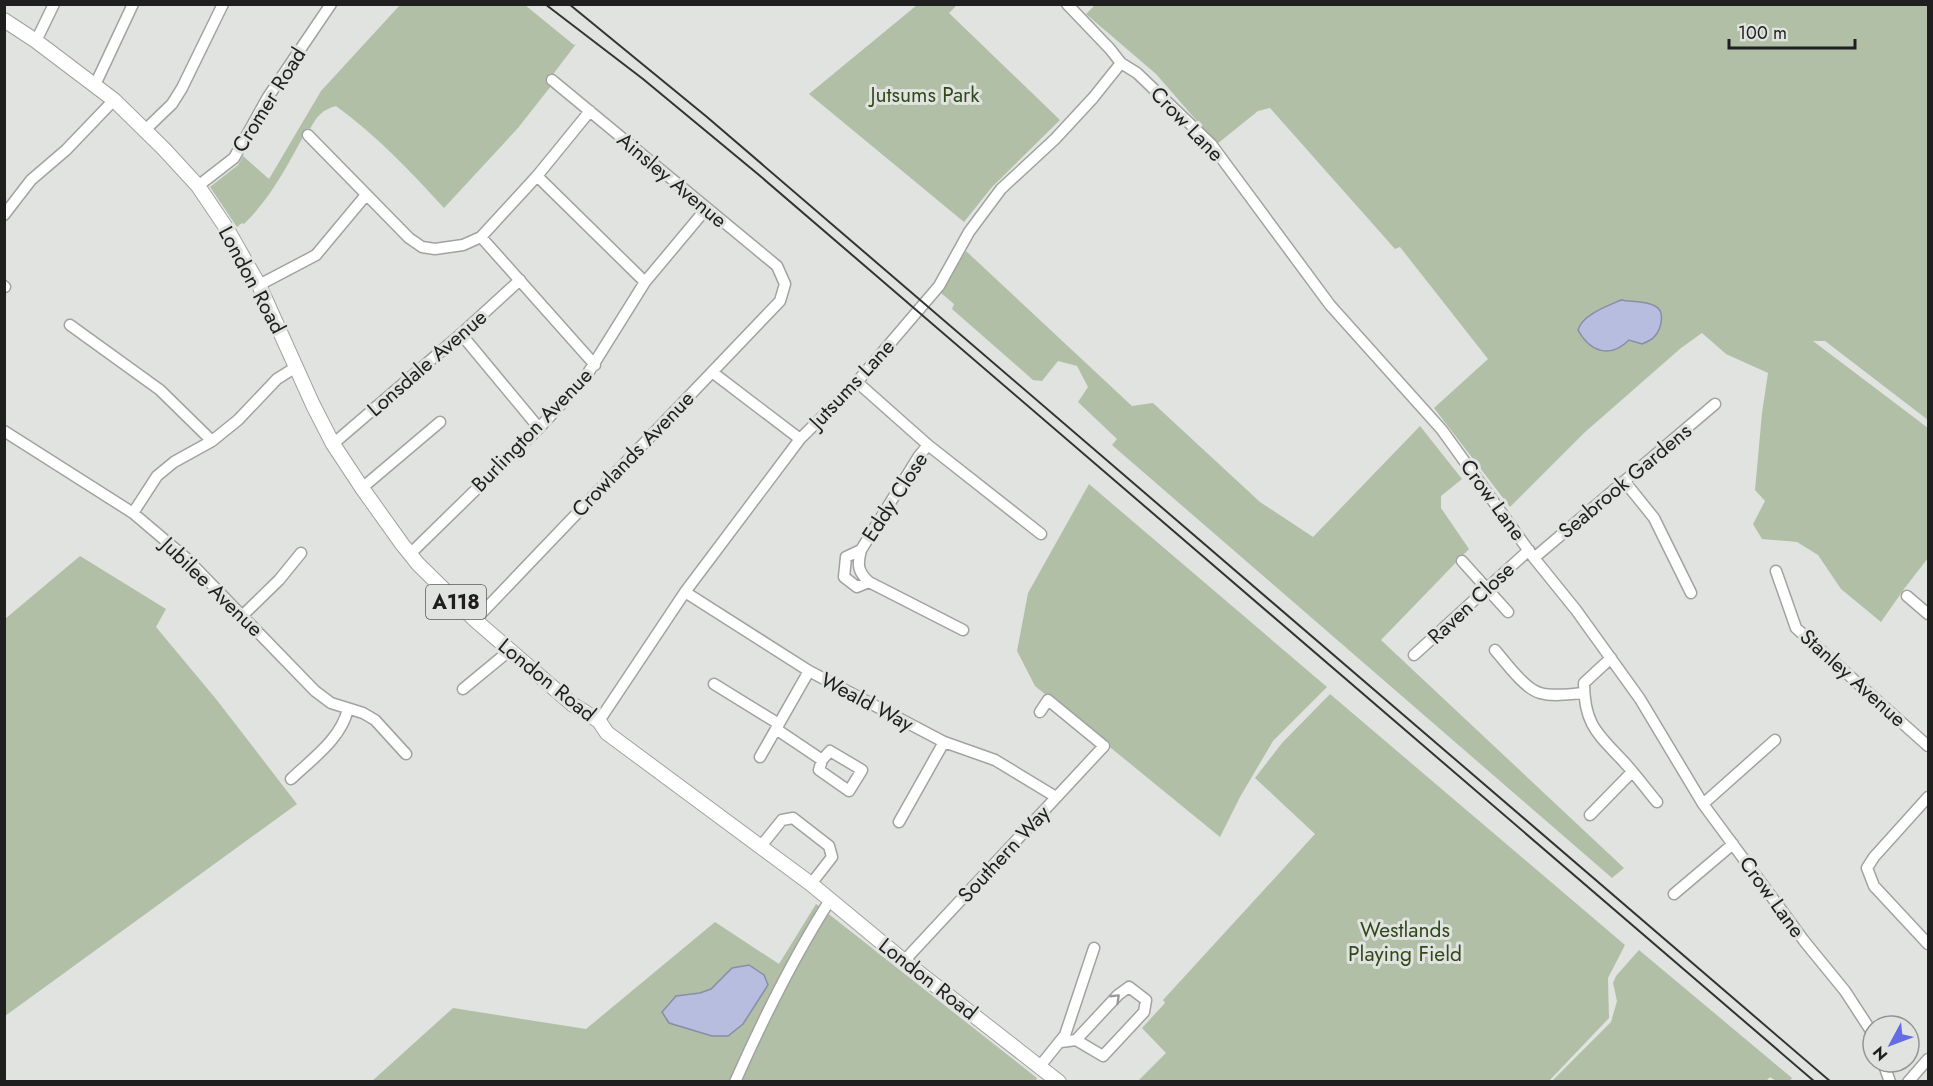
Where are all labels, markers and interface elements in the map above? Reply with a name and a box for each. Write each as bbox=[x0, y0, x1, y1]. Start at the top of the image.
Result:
scale bar bbox=[1729, 12, 1855, 50]
text: 100 m bbox=[1738, 20, 1787, 46]
street label: Cromer Road bbox=[225, 42, 313, 158]
park label: Jutsums Park bbox=[867, 80, 980, 110]
street label: Crow Lane bbox=[1143, 80, 1231, 168]
street label: Ainsley Avenue bbox=[611, 125, 734, 235]
street label: London Road bbox=[211, 221, 293, 339]
street label: Lonsdale Avenue bbox=[361, 302, 494, 423]
street label: Jutsums Lane bbox=[800, 332, 902, 438]
street label: Burlington Avenue bbox=[465, 361, 599, 499]
street label: Crowlands Avenue bbox=[565, 384, 701, 524]
street label: Seabrook Gardens bbox=[1552, 416, 1698, 546]
street label: Eddy Close bbox=[855, 446, 935, 548]
street label: Crow Lane bbox=[1453, 453, 1533, 547]
street label: Jubilee Avenue bbox=[152, 528, 270, 644]
street label: Raven Close bbox=[1421, 555, 1521, 651]
road number: A118 bbox=[426, 585, 486, 619]
street label: Stanley Avenue bbox=[1793, 622, 1913, 734]
street label: London Road bbox=[492, 631, 602, 729]
street label: Weald Way bbox=[815, 665, 919, 739]
street label: Southern Way bbox=[951, 798, 1058, 909]
street label: Crow Lane bbox=[1732, 850, 1812, 944]
park label: Westlands Playing Field bbox=[1348, 915, 1462, 969]
street label: London Road bbox=[872, 931, 984, 1027]
one-way arrow bbox=[1110, 994, 1120, 1005]
north arrow bbox=[1861, 1014, 1921, 1074]
text: N bbox=[1867, 1041, 1893, 1066]

